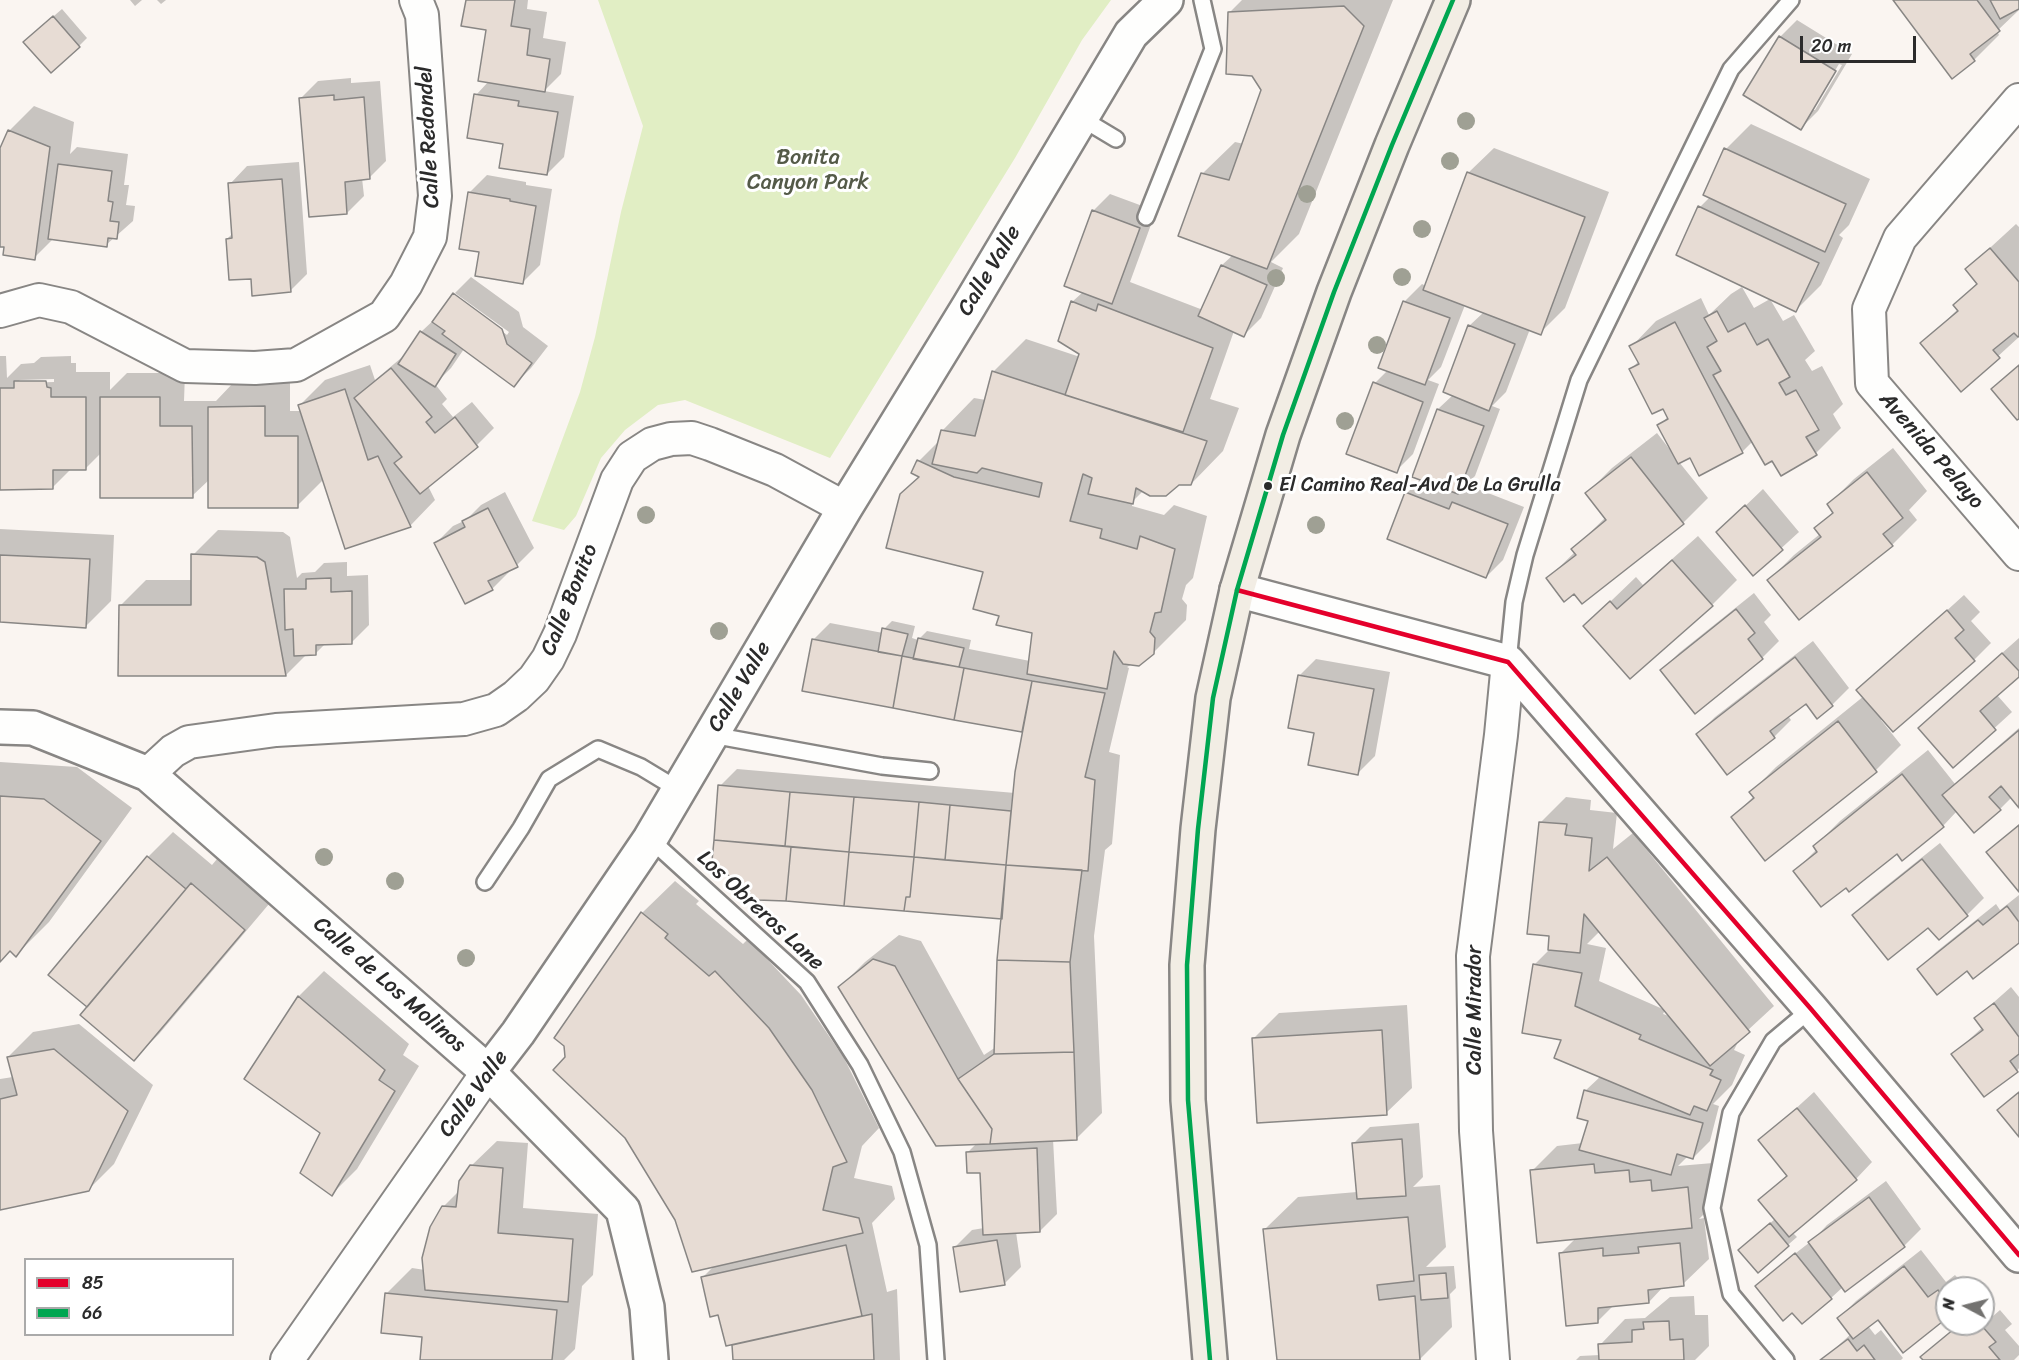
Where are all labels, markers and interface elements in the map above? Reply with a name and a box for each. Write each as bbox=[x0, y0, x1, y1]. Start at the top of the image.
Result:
scale bar bbox=[1803, 24, 1918, 62]
text: 20 m bbox=[1811, 30, 1851, 62]
street label: Calle Redondel bbox=[412, 65, 446, 209]
park label: Bonita Canyon Park bbox=[747, 145, 869, 196]
street label: Calle Valle bbox=[953, 221, 1027, 321]
street label: Avenida Pelayo bbox=[1873, 387, 1989, 515]
place label: El Camino Real-Avd De La Grulla bbox=[1279, 474, 1561, 498]
marker: El Camino Real-Avd De La Grulla bbox=[1262, 480, 1274, 492]
street label: Calle Bonito bbox=[536, 540, 604, 660]
street label: Calle Valle bbox=[703, 637, 777, 737]
street label: Los Obreros Lane bbox=[691, 845, 829, 977]
street label: Calle de Los Molinos bbox=[307, 912, 471, 1058]
street label: Calle Mirador bbox=[1462, 945, 1488, 1075]
street label: Calle Valle bbox=[434, 1045, 514, 1143]
legend bbox=[24, 1258, 234, 1336]
text: 85 bbox=[82, 1267, 104, 1299]
north arrow bbox=[1935, 1276, 1995, 1336]
text: 66 bbox=[82, 1297, 102, 1329]
text: N bbox=[1934, 1297, 1964, 1311]

